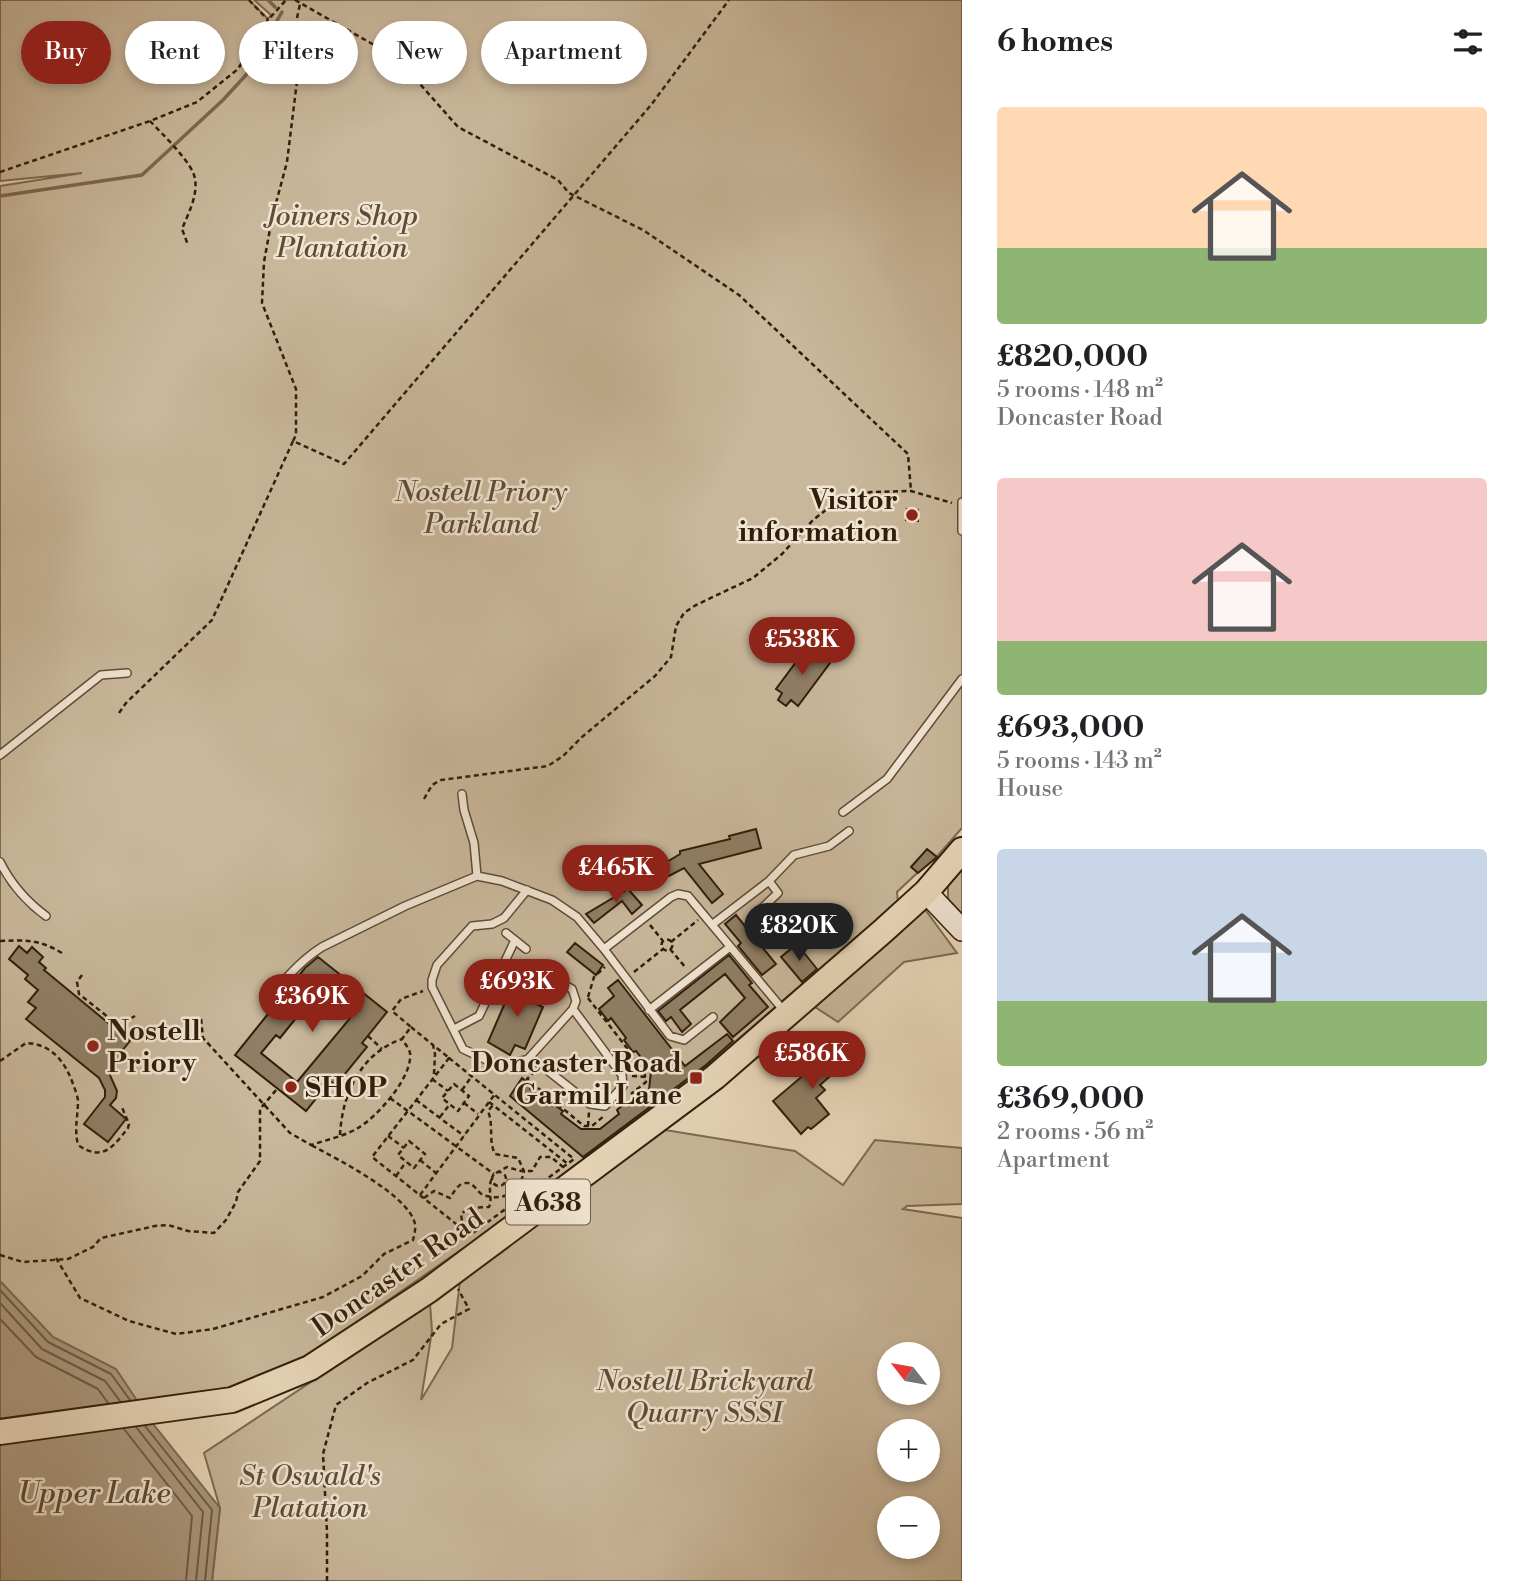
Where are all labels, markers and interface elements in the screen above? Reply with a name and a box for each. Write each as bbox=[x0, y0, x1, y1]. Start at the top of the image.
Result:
chip: Buy bbox=[21, 21, 111, 84]
chip: Rent bbox=[125, 21, 225, 84]
chip: Filters bbox=[239, 21, 358, 84]
chip: New bbox=[372, 21, 467, 84]
chip: Apartment bbox=[481, 21, 647, 84]
text: 6 homes bbox=[997, 23, 1113, 61]
icon: filters bbox=[1449, 23, 1487, 61]
icon: home bbox=[1179, 153, 1305, 279]
park label: Joiners Shop Plantation bbox=[263, 199, 418, 266]
text: £820,000 bbox=[997, 338, 1148, 376]
text: 5 rooms · 148 m² bbox=[997, 376, 1163, 404]
text: Doncaster Road bbox=[997, 404, 1163, 432]
park label: Nostell Priory Parkland bbox=[394, 475, 569, 542]
place label: Visitor information bbox=[738, 483, 898, 550]
marker: Visitor information bbox=[904, 507, 920, 523]
icon: home bbox=[1179, 524, 1305, 650]
pin: £538K bbox=[753, 618, 851, 677]
text: £538K bbox=[765, 626, 839, 654]
text: £693,000 bbox=[997, 709, 1144, 747]
text: 5 rooms · 143 m² bbox=[997, 747, 1162, 775]
text: House bbox=[997, 775, 1063, 803]
pin: £465K bbox=[567, 846, 665, 905]
text: £465K bbox=[578, 854, 654, 882]
icon: home bbox=[1179, 895, 1305, 1021]
pin: £820K bbox=[750, 904, 848, 963]
text: £820K bbox=[760, 912, 838, 940]
pin: £693K bbox=[468, 960, 566, 1019]
text: £693K bbox=[480, 968, 554, 996]
pin: £369K bbox=[263, 974, 361, 1034]
text: £369K bbox=[275, 983, 349, 1011]
place label: Nostell Priory bbox=[107, 1014, 201, 1081]
pin: £586K bbox=[763, 1032, 861, 1091]
marker: Nostell Priory bbox=[85, 1038, 101, 1054]
text: £586K bbox=[775, 1040, 849, 1068]
place label: Doncaster Road Garmil Lane bbox=[471, 1046, 682, 1113]
marker: Doncaster Road Garmil Lane bbox=[688, 1070, 704, 1086]
place label: SHOP bbox=[305, 1071, 387, 1106]
marker: SHOP bbox=[283, 1079, 299, 1095]
text: £369,000 bbox=[997, 1080, 1144, 1118]
text: 2 rooms · 56 m² bbox=[997, 1118, 1153, 1146]
text: Apartment bbox=[997, 1146, 1110, 1174]
road number: A638 bbox=[506, 1180, 590, 1224]
street label: Doncaster Road bbox=[305, 1201, 491, 1345]
north arrow bbox=[877, 1342, 940, 1405]
map controls bbox=[877, 1342, 940, 1559]
park label: Nostell Brickyard Quarry SSSI bbox=[595, 1364, 813, 1431]
button: + bbox=[877, 1419, 940, 1482]
park label: St Oswald's Platation bbox=[239, 1459, 381, 1526]
water label: Upper Lake bbox=[18, 1475, 171, 1513]
button: − bbox=[877, 1496, 940, 1559]

